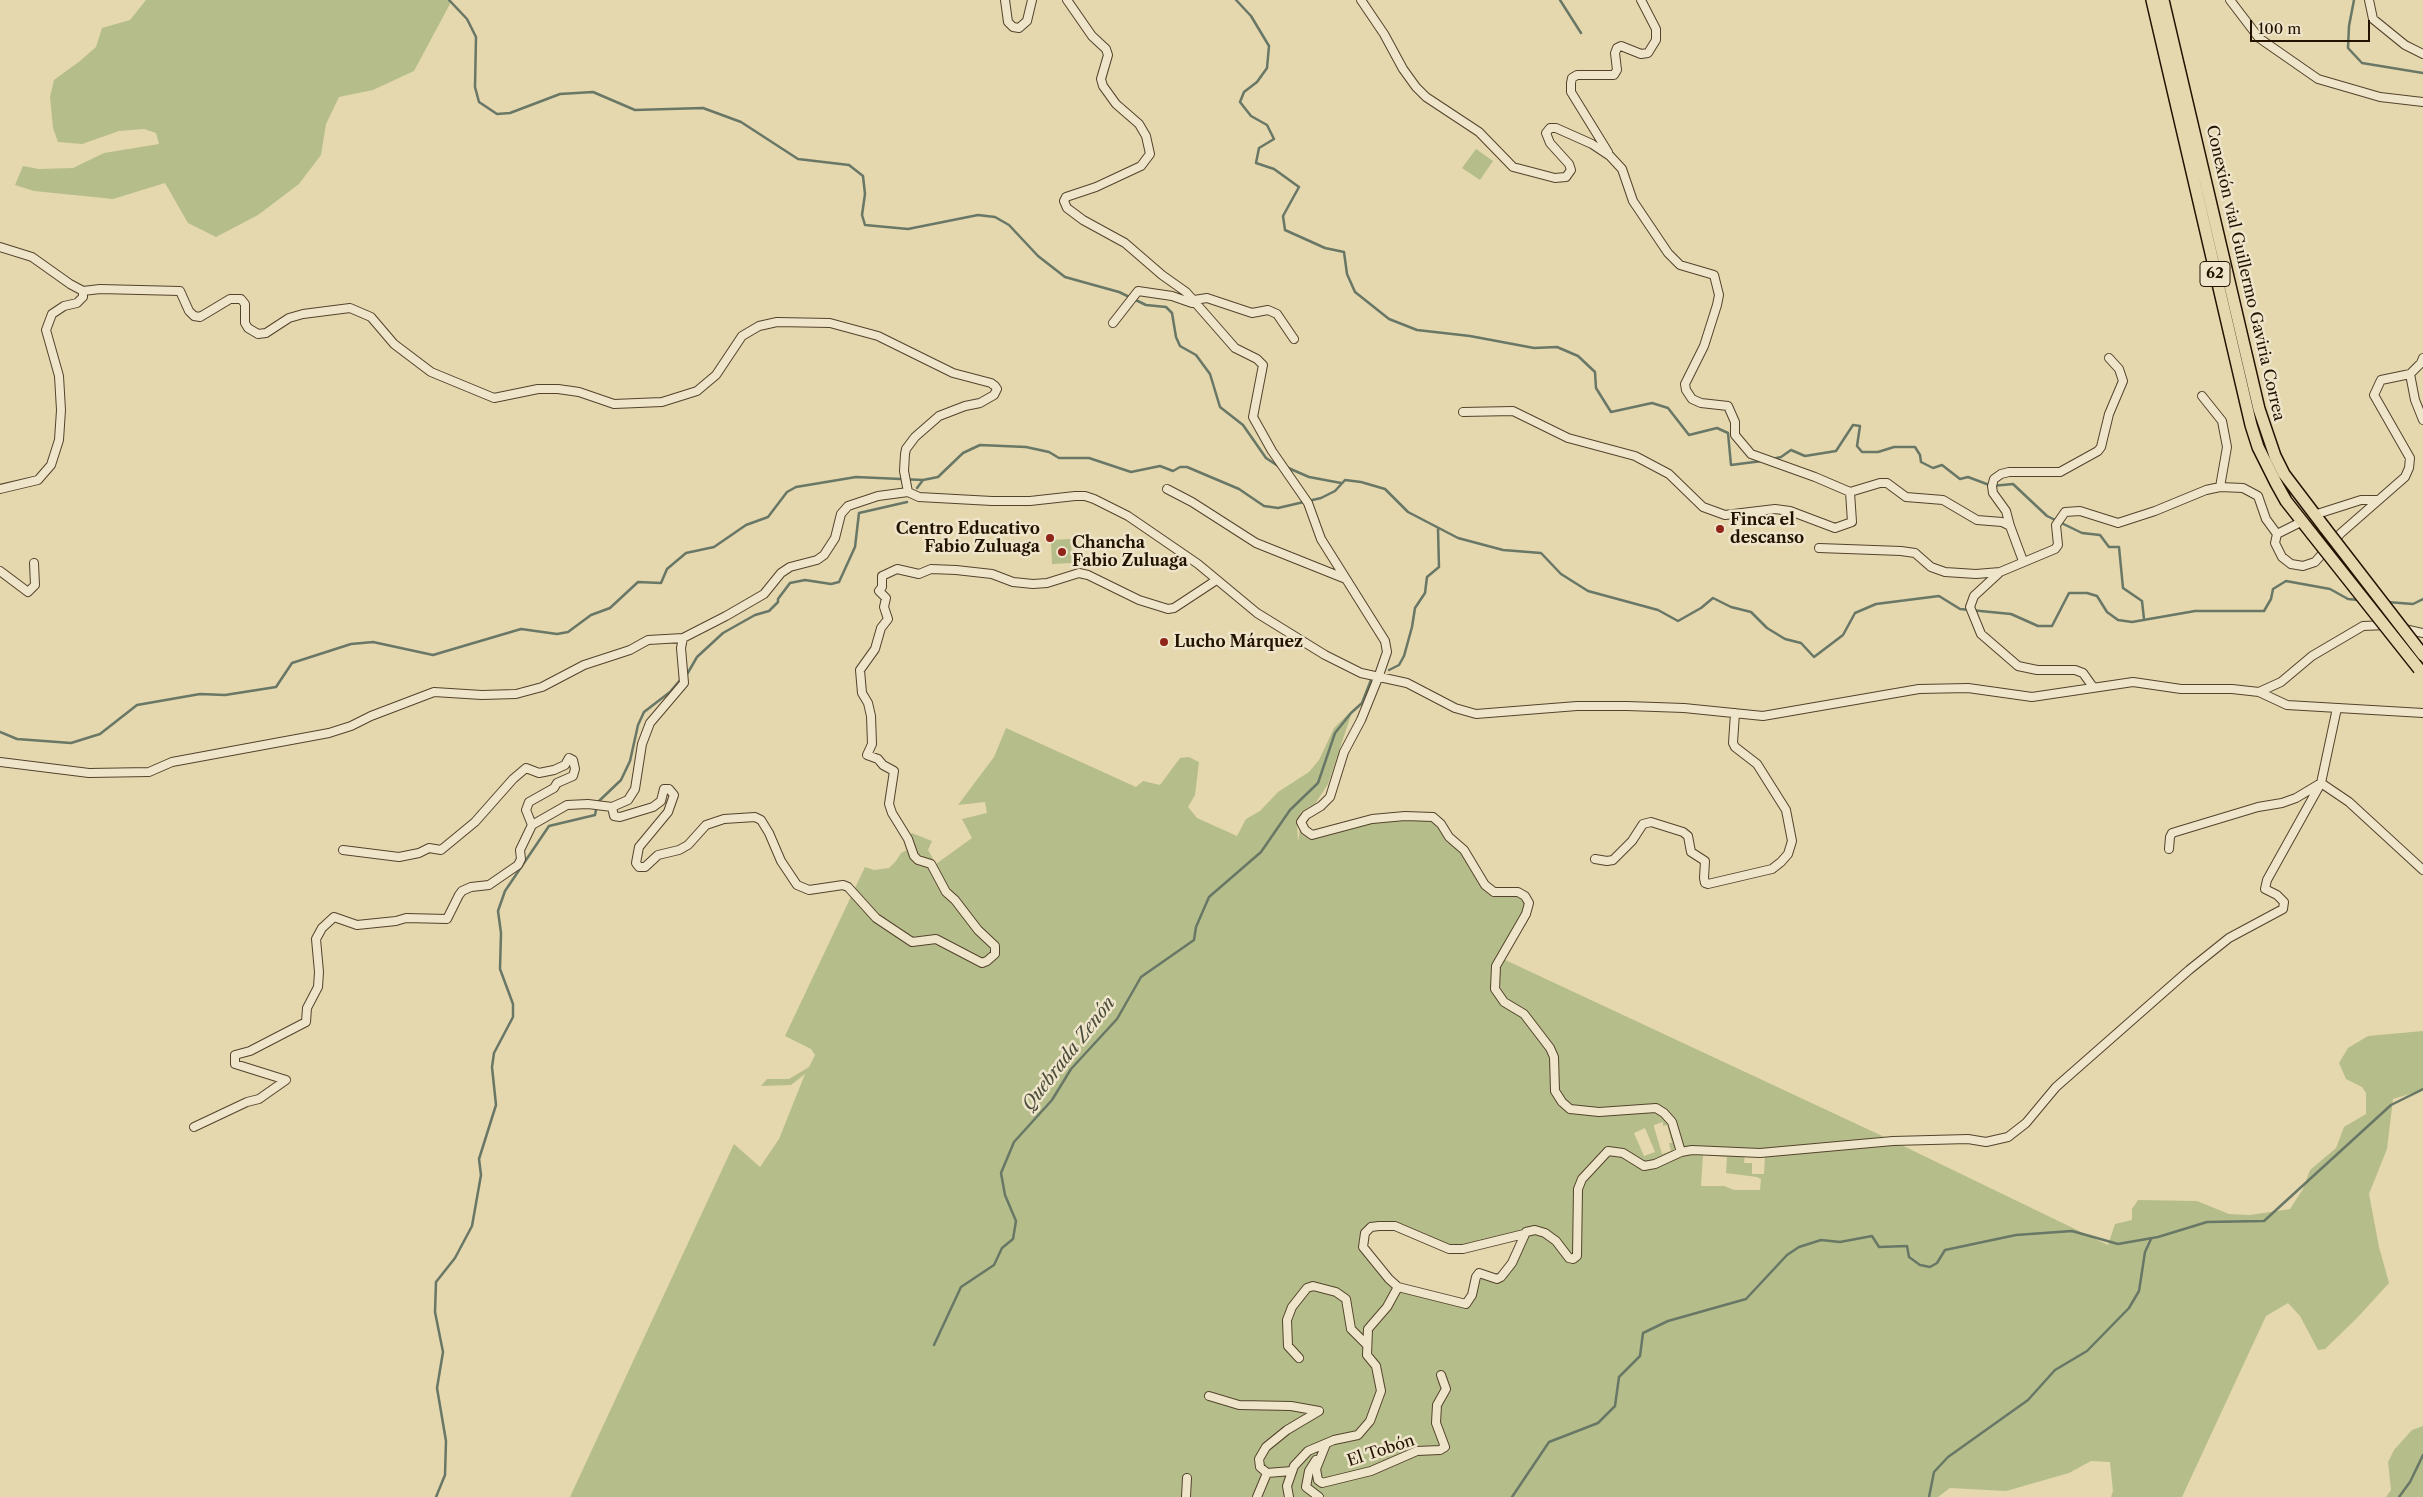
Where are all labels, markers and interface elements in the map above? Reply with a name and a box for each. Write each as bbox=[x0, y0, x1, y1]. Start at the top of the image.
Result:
scale bar bbox=[2253, 10, 2373, 42]
text: 100 m bbox=[2258, 19, 2301, 38]
street label: Conexión vial Guillermo Gaviria Correa bbox=[2202, 123, 2288, 423]
road number: 62 bbox=[2200, 262, 2230, 286]
place label: Finca el descanso bbox=[1730, 510, 1804, 548]
place label: Centro Educativo Fabio Zuluaga bbox=[896, 519, 1040, 557]
marker: Finca el descanso bbox=[1714, 523, 1726, 535]
marker: Centro Educativo Fabio Zuluaga bbox=[1044, 532, 1056, 544]
place label: Chancha Fabio Zuluaga bbox=[1072, 533, 1188, 571]
marker: Chancha Fabio Zuluaga bbox=[1056, 546, 1068, 558]
place label: Lucho Márquez bbox=[1174, 632, 1303, 652]
marker: Lucho Márquez bbox=[1158, 636, 1170, 648]
water label: Quebrada Zenón bbox=[1018, 993, 1120, 1115]
street label: El Tobón bbox=[1345, 1431, 1417, 1471]

